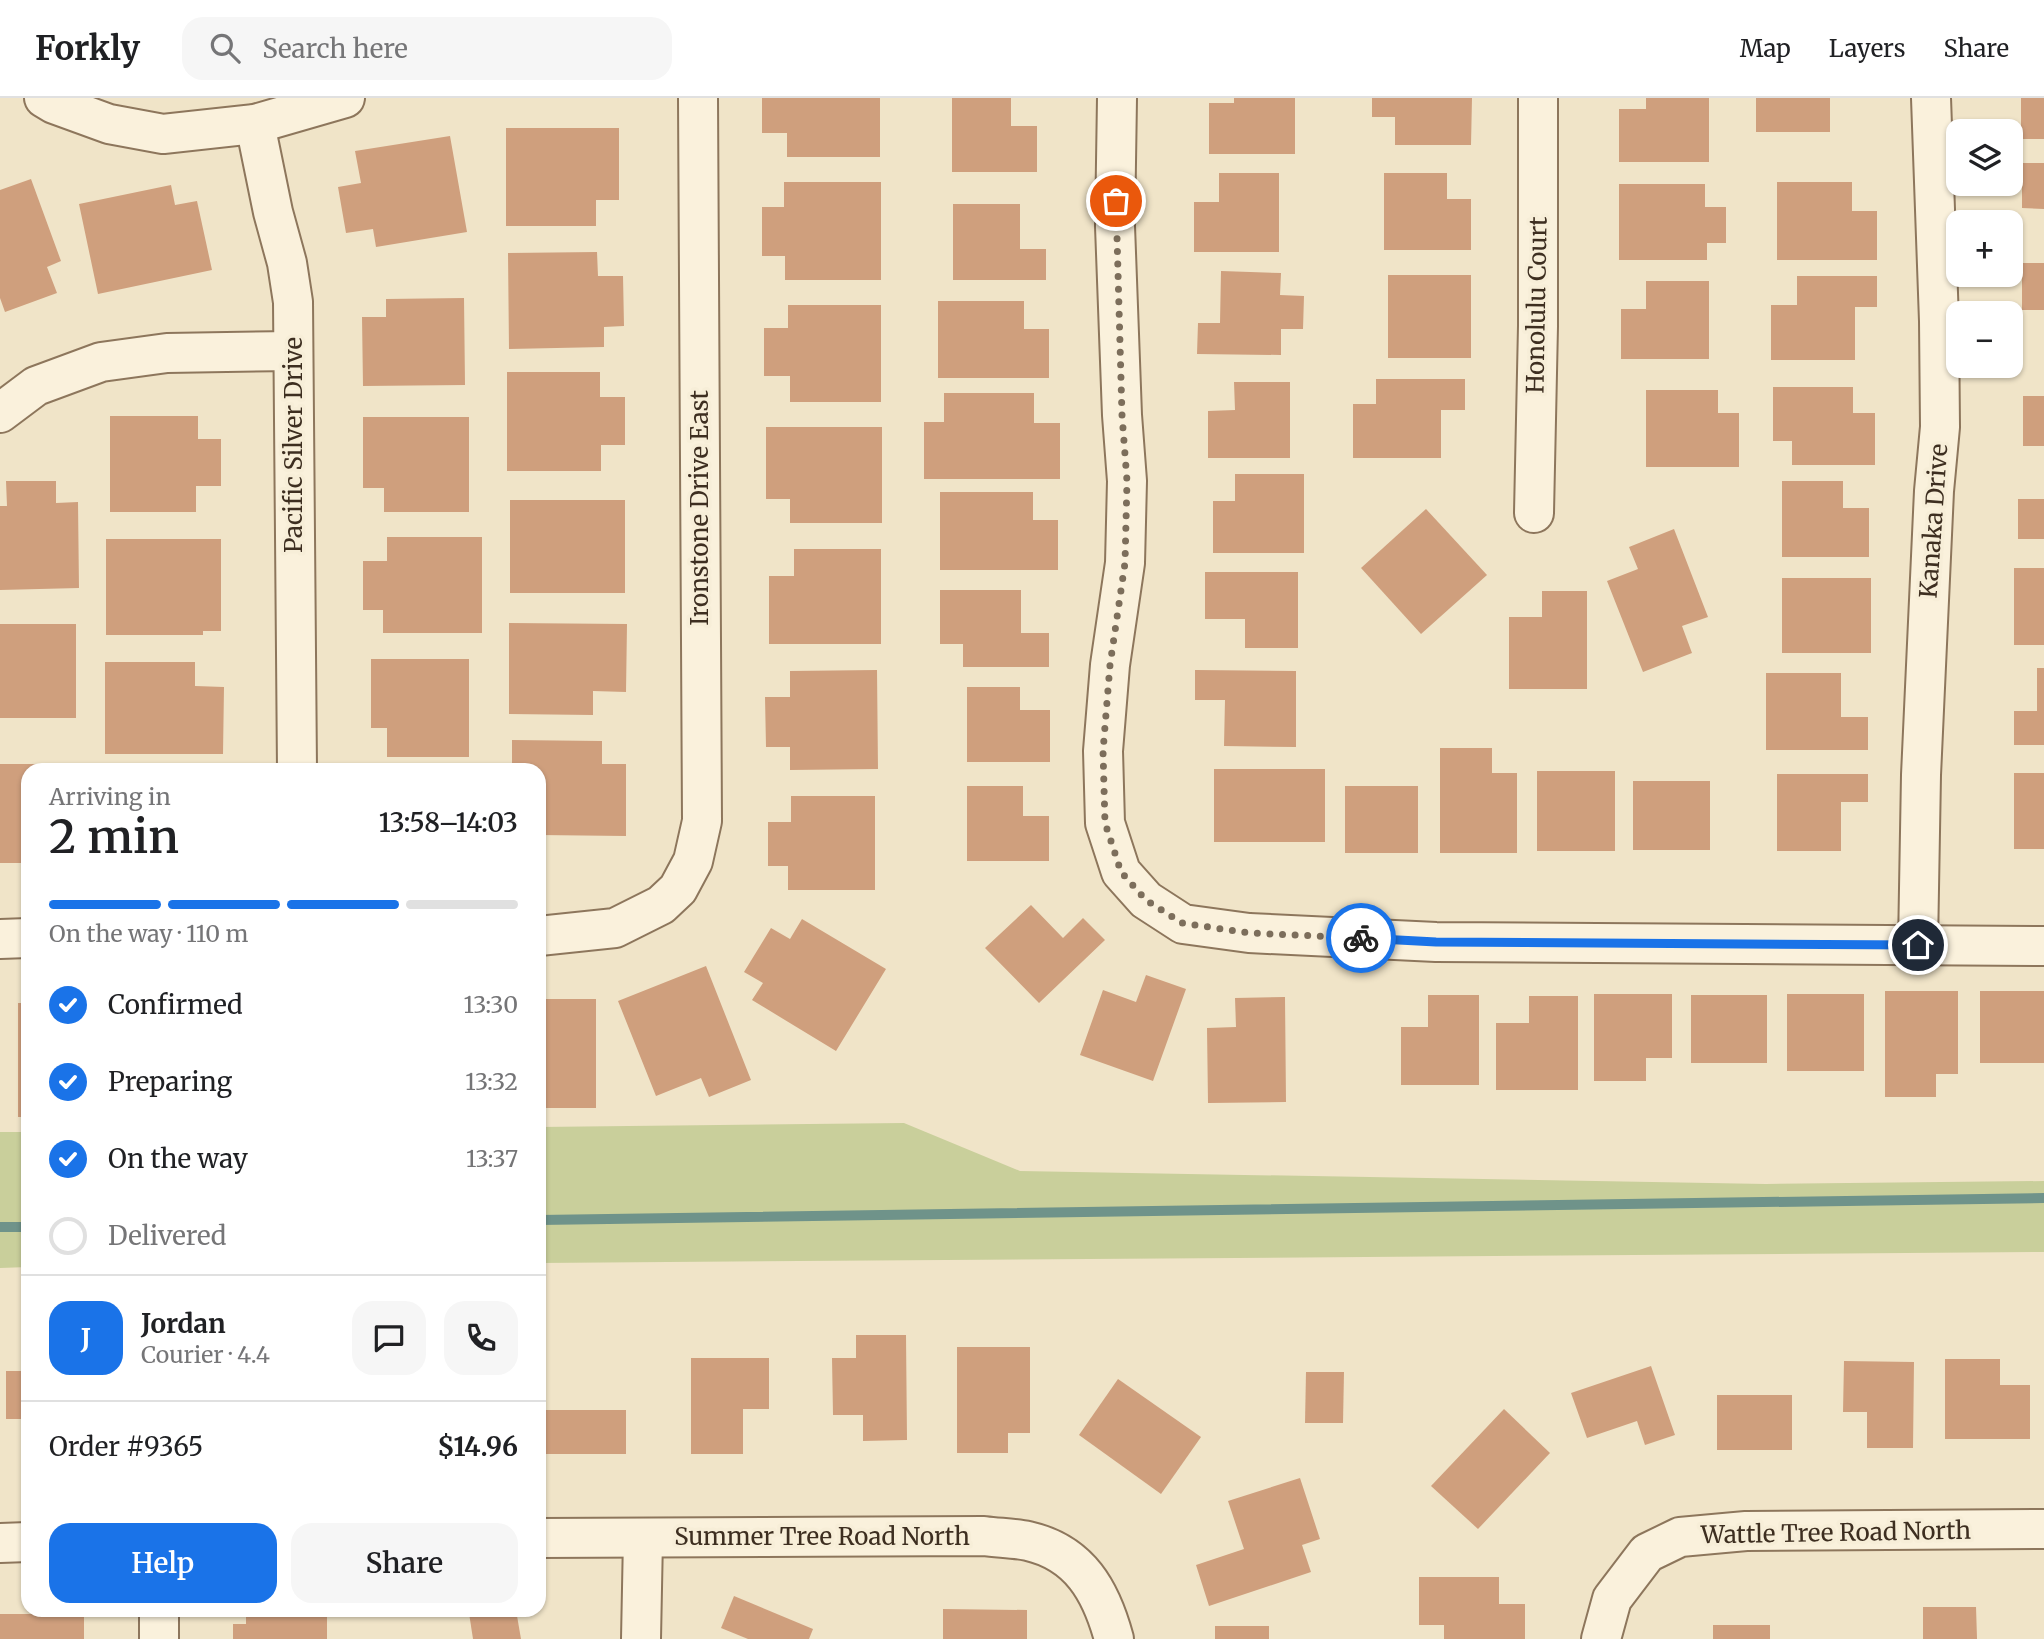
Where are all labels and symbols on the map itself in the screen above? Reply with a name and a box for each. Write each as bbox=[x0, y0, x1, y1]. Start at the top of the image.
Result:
pin bbox=[1086, 171, 1146, 231]
street label: Honolulu Court bbox=[1519, 216, 1554, 394]
street label: Pacific Silver Drive bbox=[278, 337, 309, 553]
street label: Ironstone Drive East bbox=[684, 390, 715, 626]
street label: Kanaka Drive bbox=[1913, 443, 1954, 599]
courier bbox=[1326, 903, 1396, 973]
pin bbox=[1888, 915, 1948, 975]
street label: Wattle Tree Road North bbox=[1700, 1515, 1971, 1550]
street label: Summer Tree Road North bbox=[674, 1521, 970, 1552]

